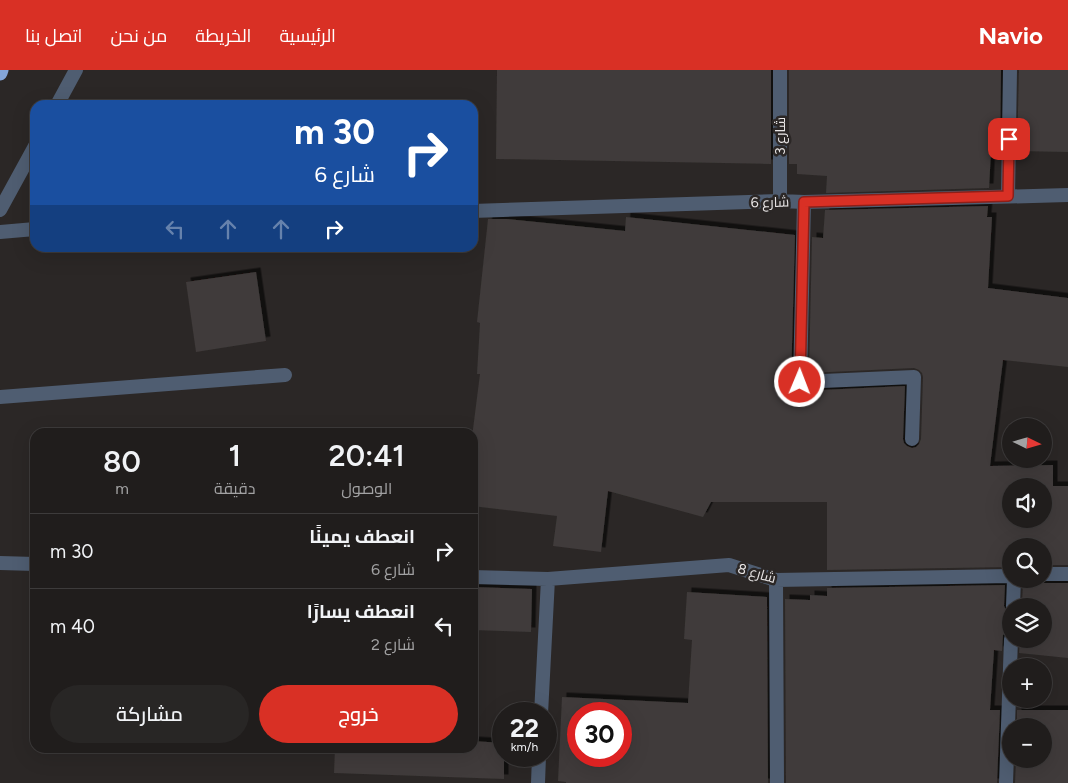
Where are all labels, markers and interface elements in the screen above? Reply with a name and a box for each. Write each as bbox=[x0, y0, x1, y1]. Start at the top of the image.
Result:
text: Navio bbox=[978, 21, 1043, 50]
text: اتصل بنا bbox=[25, 25, 82, 47]
text: من نحن bbox=[110, 25, 167, 47]
text: الخريطة bbox=[195, 25, 251, 47]
text: الرئيسية bbox=[279, 25, 336, 47]
text: 30 m bbox=[294, 111, 375, 153]
street label: شارع 3 bbox=[772, 117, 789, 155]
pin bbox=[988, 118, 1030, 160]
icon: right bbox=[393, 120, 458, 185]
icon: arrive bbox=[995, 125, 1023, 153]
text: شارع 6 bbox=[314, 161, 375, 188]
street label: شارع 6 bbox=[751, 194, 789, 211]
icon: left bbox=[161, 215, 189, 243]
icon: ahead bbox=[214, 215, 242, 243]
icon: ahead bbox=[267, 215, 295, 243]
icon: right bbox=[320, 215, 348, 243]
position arrow bbox=[773, 355, 825, 407]
north arrow bbox=[1002, 418, 1052, 468]
map controls bbox=[1002, 418, 1052, 768]
text: 1 bbox=[228, 437, 241, 474]
text: 20:41 bbox=[329, 437, 405, 474]
text: 80 bbox=[103, 443, 141, 480]
button: sound bbox=[1002, 478, 1052, 528]
text: m bbox=[115, 479, 129, 498]
text: دقيقة bbox=[214, 479, 256, 498]
text: الوصول bbox=[341, 479, 392, 498]
text: انعطف يمينًا bbox=[309, 525, 415, 548]
icon: right bbox=[430, 537, 458, 565]
button: search bbox=[1002, 538, 1052, 588]
text: 30 m bbox=[50, 540, 93, 563]
text: شارع 6 bbox=[371, 560, 415, 579]
street label: شارع 8 bbox=[736, 560, 778, 587]
button: layers bbox=[1002, 598, 1052, 648]
text: انعطف يسارًا bbox=[307, 600, 415, 623]
icon: left bbox=[430, 612, 458, 640]
text: 40 m bbox=[50, 615, 95, 638]
text: شارع 2 bbox=[371, 635, 415, 654]
button: + bbox=[1002, 658, 1052, 708]
button: مشاركة bbox=[50, 685, 249, 743]
button: خروج bbox=[259, 685, 458, 743]
speed limit sign: 30 bbox=[567, 702, 632, 767]
text: 22 bbox=[510, 713, 539, 743]
button: − bbox=[1002, 718, 1052, 768]
text: km/h bbox=[511, 740, 538, 754]

